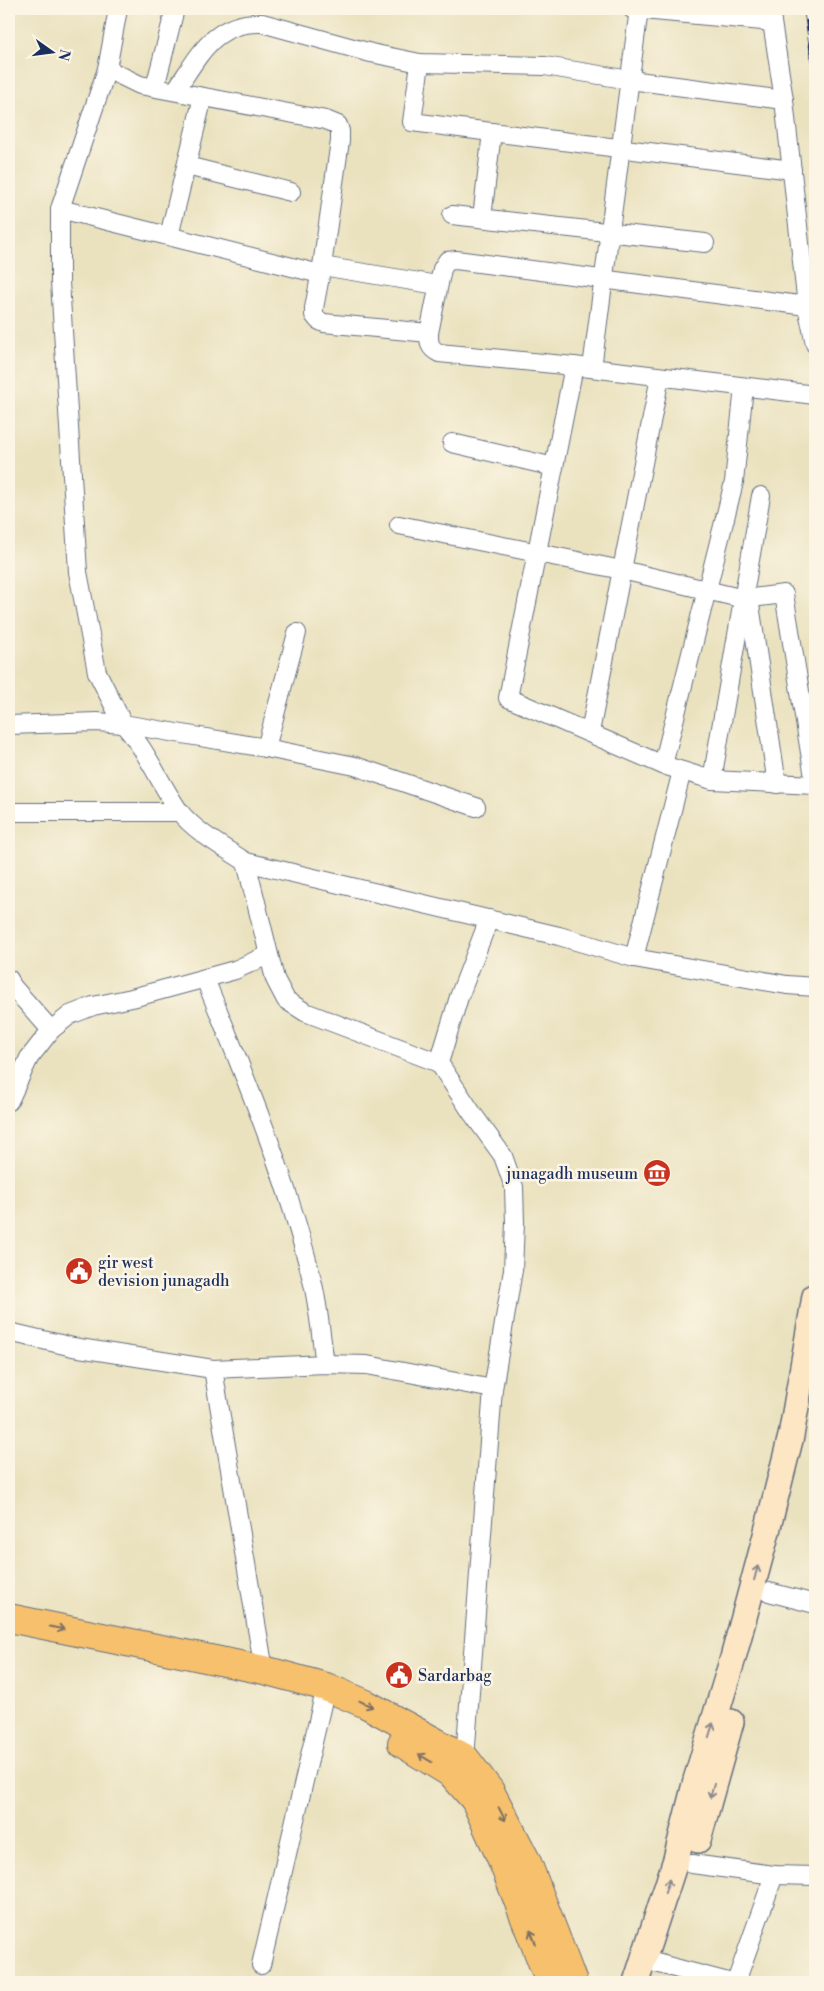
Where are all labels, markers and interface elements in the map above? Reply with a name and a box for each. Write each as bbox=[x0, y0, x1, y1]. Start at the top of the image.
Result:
north arrow bbox=[28, 28, 78, 78]
text: N bbox=[54, 47, 74, 62]
museum icon: junagadh museum bbox=[642, 1158, 672, 1188]
place label: junagadh museum bbox=[505, 1164, 638, 1184]
place label: gir west devision junagadh bbox=[98, 1253, 230, 1291]
public building icon: gir west devision junagadh bbox=[64, 1256, 94, 1286]
one-way arrow bbox=[752, 1566, 761, 1582]
one-way arrow bbox=[48, 1623, 64, 1633]
public building icon: Sardarbag bbox=[384, 1660, 414, 1690]
place label: Sardarbag bbox=[418, 1666, 492, 1686]
one-way arrow bbox=[359, 1699, 374, 1709]
one-way arrow bbox=[707, 1722, 717, 1738]
one-way arrow bbox=[418, 1752, 432, 1762]
one-way arrow bbox=[707, 1782, 716, 1798]
one-way arrow bbox=[497, 1807, 507, 1822]
one-way arrow bbox=[663, 1878, 673, 1894]
one-way arrow bbox=[527, 1930, 537, 1945]

